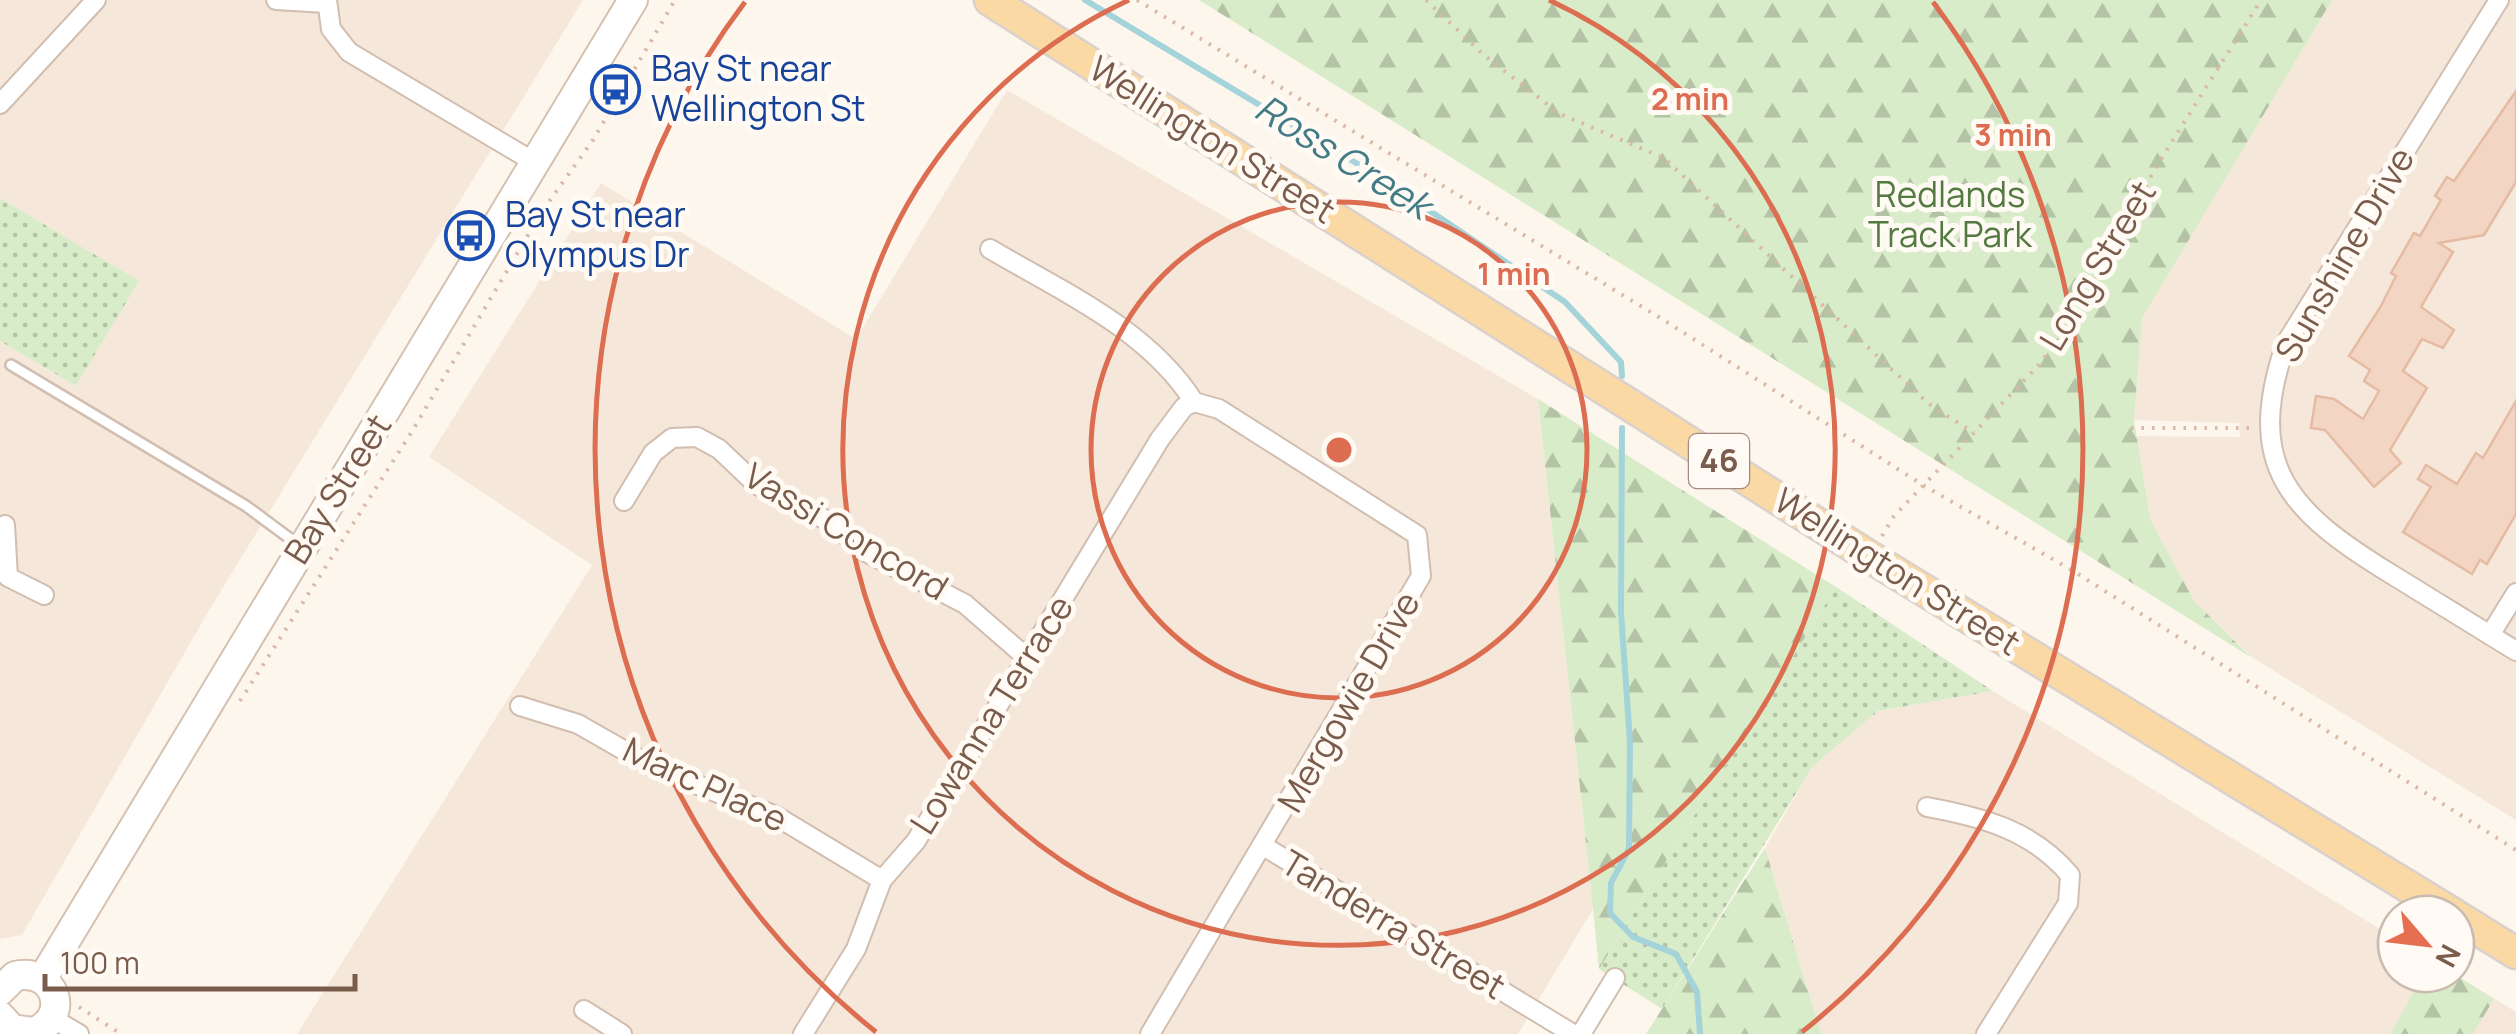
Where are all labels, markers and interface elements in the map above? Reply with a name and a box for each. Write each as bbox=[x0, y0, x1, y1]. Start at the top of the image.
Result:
place label: Bay St near Wellington St bbox=[651, 44, 866, 132]
street label: Wellington Street bbox=[1080, 44, 1345, 234]
bus stop icon: Bay St near Wellington St bbox=[590, 63, 642, 115]
text: 2 min bbox=[1651, 78, 1729, 119]
water label: Ross Creek bbox=[1247, 81, 1446, 232]
text: 3 min bbox=[1974, 114, 2052, 155]
street label: Sunshine Drive bbox=[2263, 138, 2425, 371]
park label: Redlands Track Park bbox=[1868, 170, 2034, 258]
street label: Long Street bbox=[2028, 172, 2167, 359]
place label: Bay St near Olympus Dr bbox=[505, 190, 690, 278]
bus stop icon: Bay St near Olympus Dr bbox=[444, 209, 496, 261]
text: 1 min bbox=[1477, 253, 1551, 294]
street label: Bay Street bbox=[272, 404, 402, 572]
centre of rings bbox=[1321, 432, 1357, 468]
road number: 46 bbox=[1689, 434, 1749, 488]
street label: Vassi Concord bbox=[736, 451, 957, 611]
street label: Wellington Street bbox=[1765, 476, 2030, 666]
street label: Mergowie Drive bbox=[1266, 583, 1431, 820]
street label: Lowanna Terrace bbox=[898, 586, 1084, 843]
street label: Marc Place bbox=[616, 725, 795, 843]
street label: Tanderra Street bbox=[1273, 838, 1515, 1010]
north arrow bbox=[2376, 894, 2476, 994]
scale bar bbox=[45, 929, 355, 991]
text: N bbox=[2427, 938, 2470, 974]
text: 100 m bbox=[60, 942, 140, 983]

